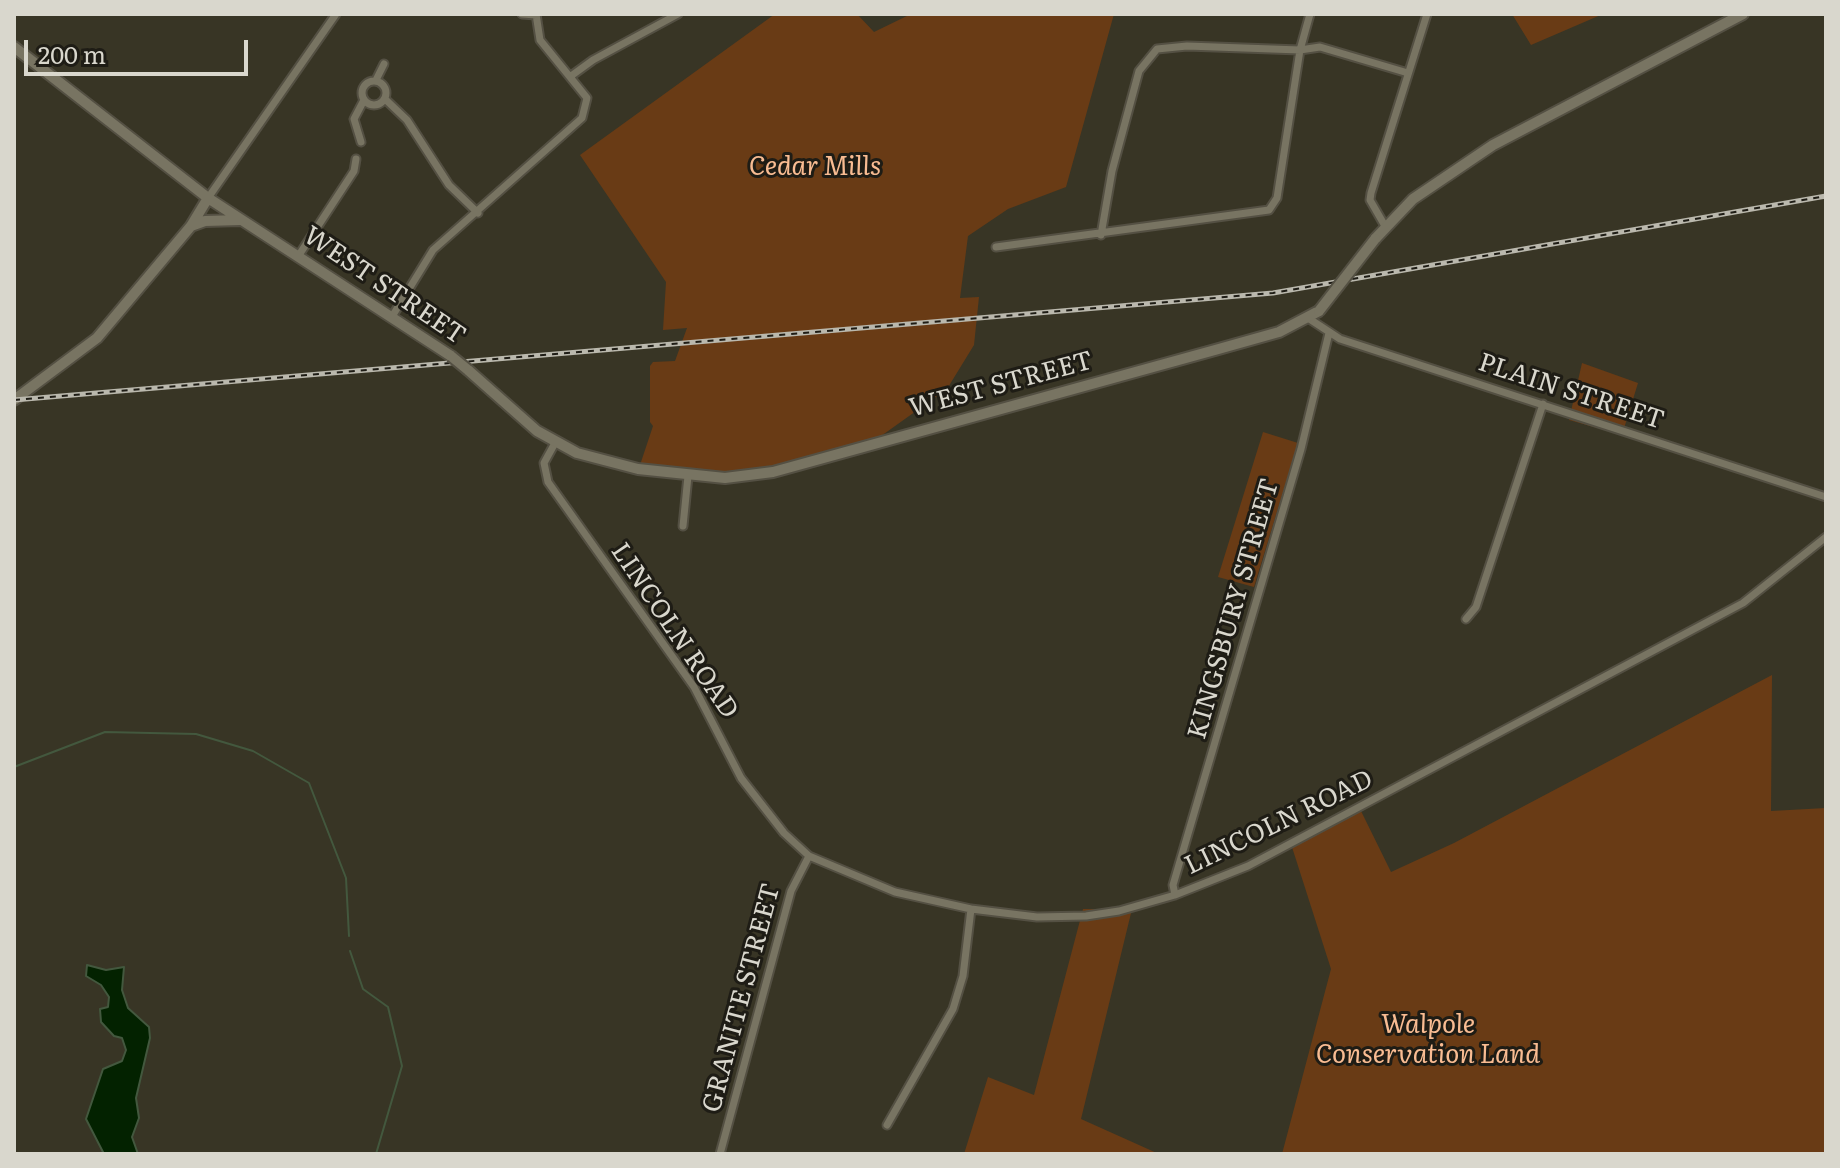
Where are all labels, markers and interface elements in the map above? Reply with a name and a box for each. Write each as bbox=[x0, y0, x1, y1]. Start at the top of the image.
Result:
scale bar bbox=[28, 24, 252, 74]
text: 200 m bbox=[38, 36, 106, 71]
park label: Cedar Mills bbox=[749, 151, 881, 183]
street label: WEST STREET bbox=[297, 220, 471, 352]
street label: WEST STREET bbox=[906, 345, 1096, 425]
street label: PLAIN STREET bbox=[1474, 347, 1668, 437]
street label: KINGSBURY STREET bbox=[1182, 475, 1286, 743]
street label: LINCOLN ROAD bbox=[604, 537, 744, 725]
street label: LINCOLN ROAD bbox=[1180, 764, 1378, 882]
street label: GRANITE STREET bbox=[696, 880, 788, 1116]
park label: Walpole Conservation Land bbox=[1316, 1009, 1540, 1070]

